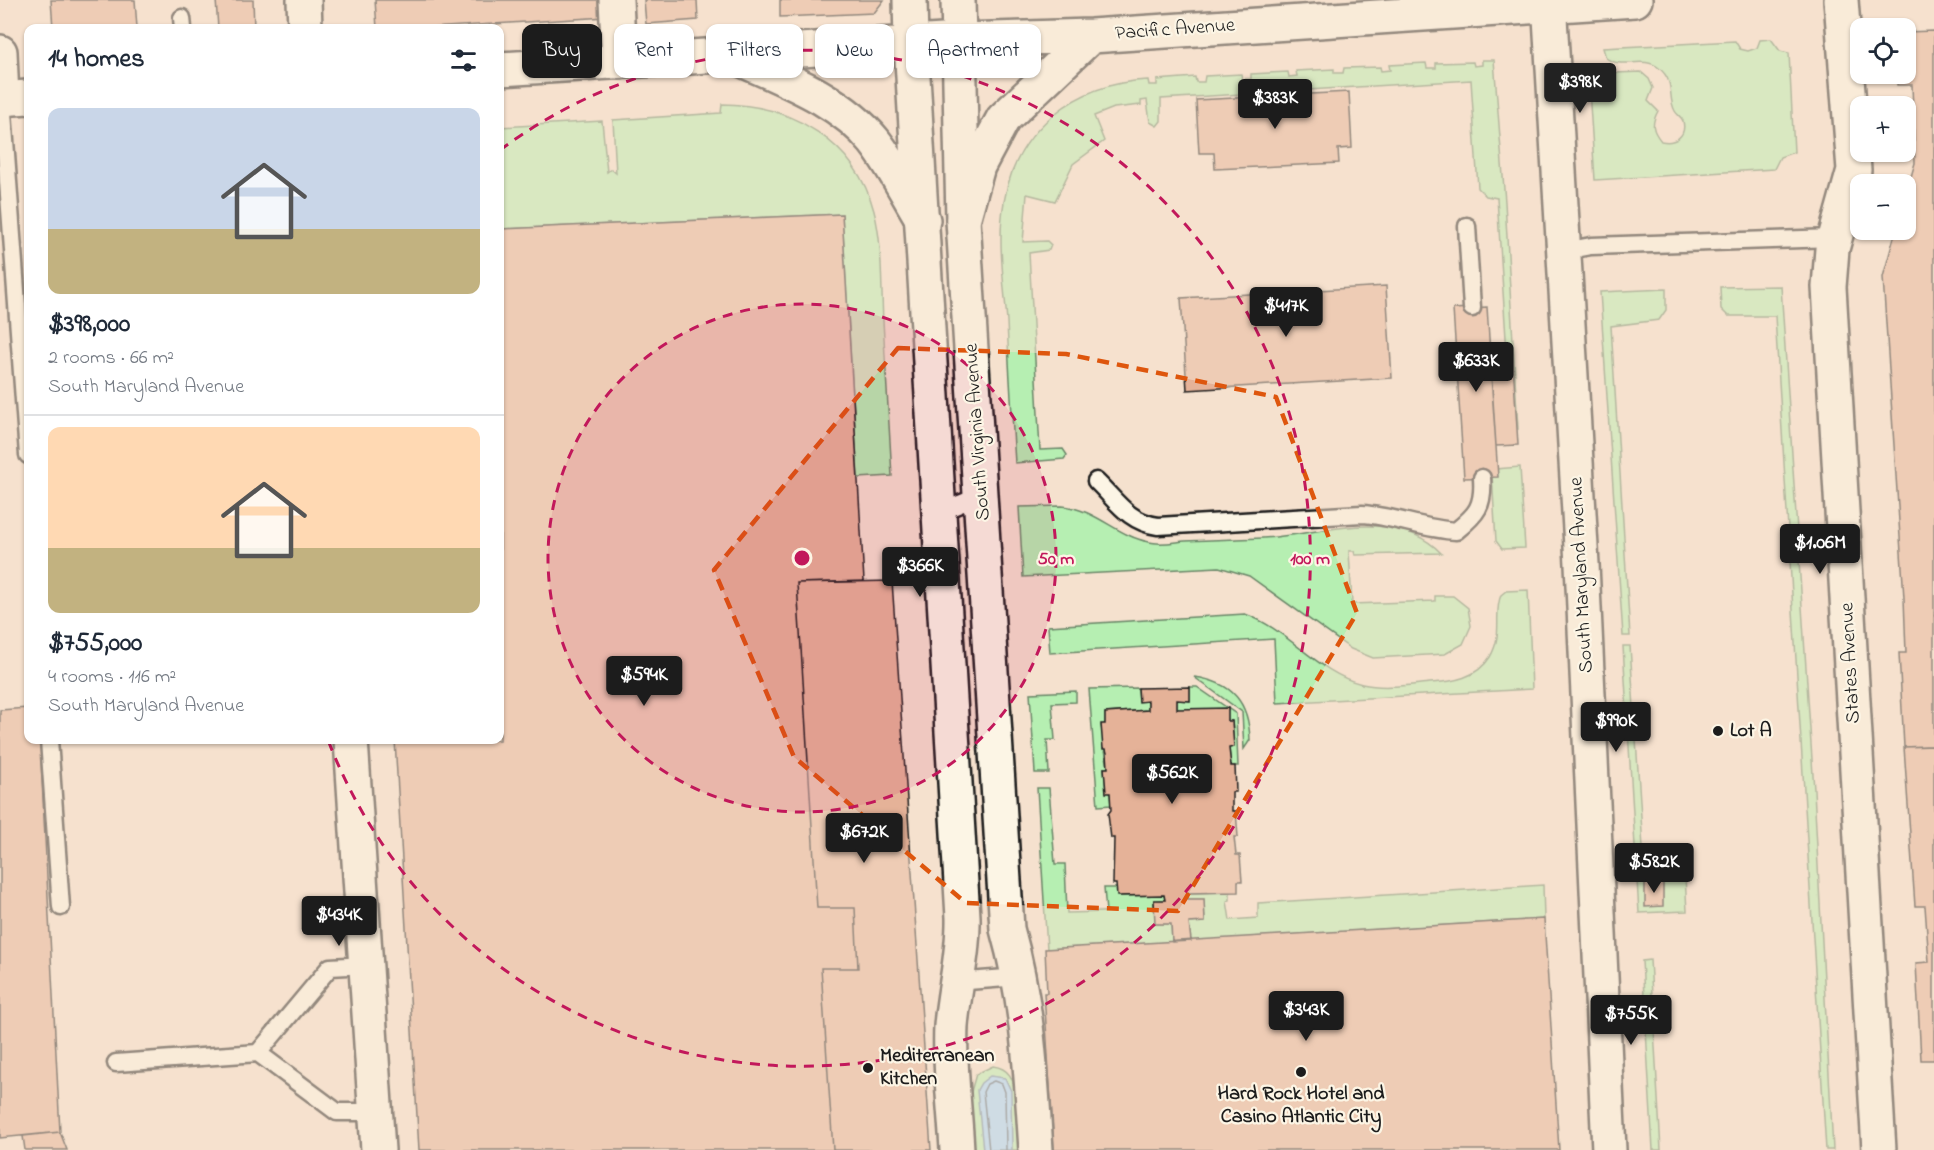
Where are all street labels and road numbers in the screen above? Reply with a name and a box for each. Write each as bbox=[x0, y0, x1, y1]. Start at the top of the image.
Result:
street label: Pacific Avenue bbox=[1114, 11, 1236, 49]
street label: South Virginia Avenue bbox=[957, 342, 1000, 522]
street label: South Maryland Avenue bbox=[1562, 476, 1602, 674]
street label: States Avenue bbox=[1833, 602, 1869, 724]

